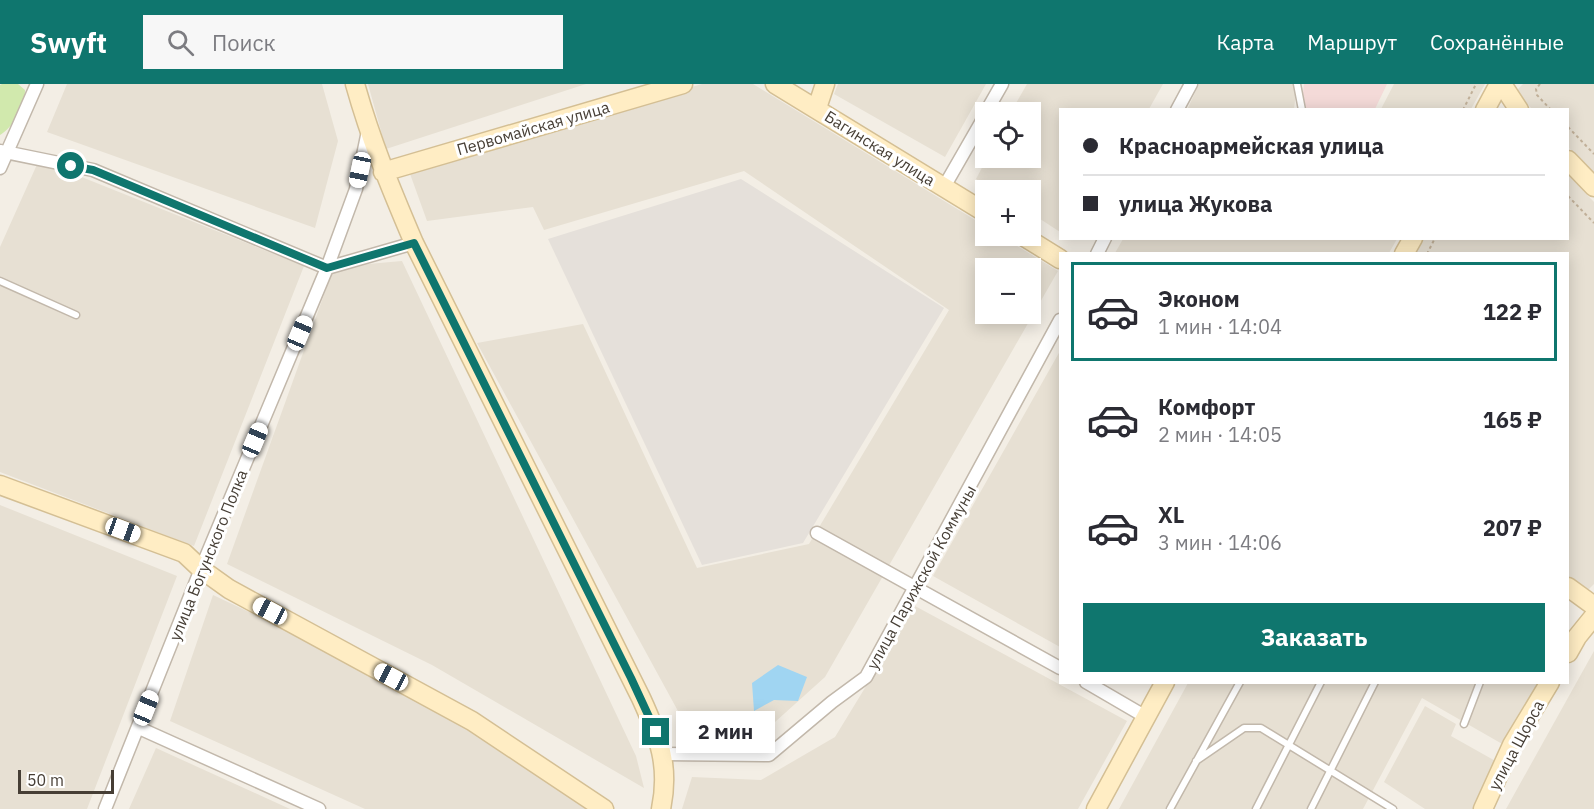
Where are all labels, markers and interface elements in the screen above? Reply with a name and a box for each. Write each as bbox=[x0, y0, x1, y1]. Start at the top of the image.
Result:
search box bbox=[143, 15, 563, 69]
text: Swyft bbox=[30, 24, 107, 61]
icon: search bbox=[164, 26, 197, 59]
text: Поиск bbox=[212, 28, 276, 57]
text: Карта bbox=[1216, 28, 1274, 56]
text: Маршрут bbox=[1307, 28, 1397, 56]
text: Сохранённые bbox=[1430, 28, 1564, 56]
street label: Первомайская улица bbox=[454, 96, 612, 159]
map controls bbox=[975, 102, 1041, 324]
button: locate bbox=[975, 102, 1041, 168]
street label: Багинская улица bbox=[821, 106, 939, 190]
text: Красноармейская улица bbox=[1119, 131, 1384, 160]
car bbox=[347, 151, 373, 189]
route start bbox=[57, 152, 84, 179]
button: + bbox=[975, 180, 1041, 246]
text: улица Жукова bbox=[1119, 189, 1273, 218]
button: − bbox=[975, 258, 1041, 324]
text: Эконом bbox=[1158, 284, 1240, 313]
icon: car bbox=[1086, 285, 1140, 339]
text: 122 ₽ bbox=[1483, 297, 1542, 326]
car bbox=[285, 313, 315, 353]
text: 1 мин · 14:04 bbox=[1158, 313, 1282, 340]
text: Комфорт bbox=[1158, 392, 1255, 421]
icon: car bbox=[1086, 393, 1140, 447]
text: 165 ₽ bbox=[1483, 405, 1542, 434]
car bbox=[240, 420, 270, 460]
text: 2 мин · 14:05 bbox=[1158, 421, 1282, 448]
street label: улица Богунского Полка bbox=[164, 466, 252, 644]
street label: улица Парижской Коммуны bbox=[862, 481, 980, 673]
text: XL bbox=[1158, 500, 1184, 529]
icon: car bbox=[1086, 501, 1140, 555]
text: 207 ₽ bbox=[1483, 513, 1542, 542]
car bbox=[103, 515, 143, 545]
text: 3 мин · 14:06 bbox=[1158, 529, 1282, 556]
car bbox=[250, 595, 290, 627]
button: Заказать bbox=[1083, 603, 1545, 672]
car bbox=[371, 661, 411, 693]
car bbox=[131, 688, 161, 728]
street label: улица Щорса bbox=[1484, 696, 1548, 793]
callout: 2 мин bbox=[677, 711, 776, 753]
route end bbox=[642, 718, 669, 745]
text: 2 мин bbox=[698, 718, 753, 745]
scale bar bbox=[18, 767, 114, 794]
text: 50 m bbox=[27, 770, 64, 790]

